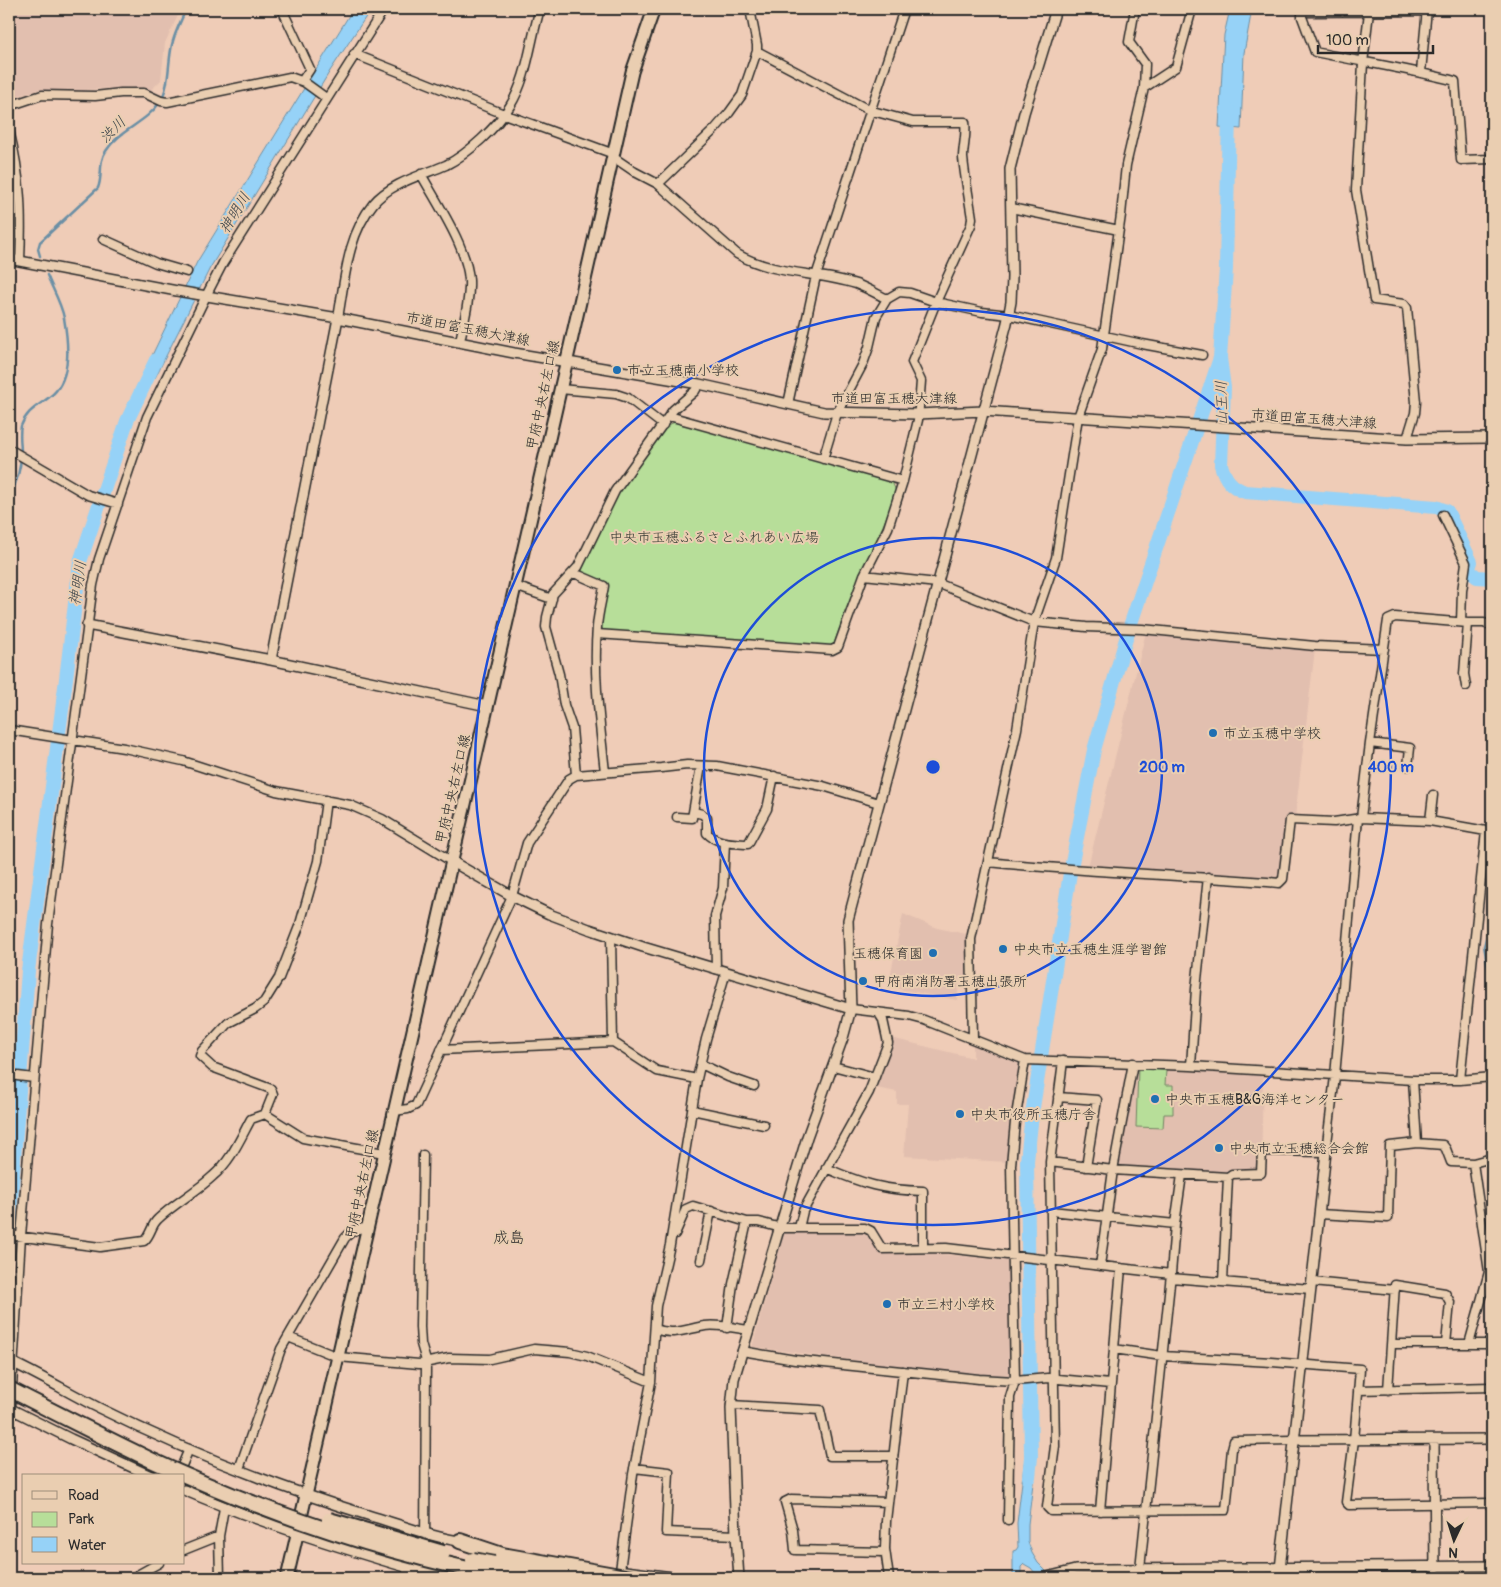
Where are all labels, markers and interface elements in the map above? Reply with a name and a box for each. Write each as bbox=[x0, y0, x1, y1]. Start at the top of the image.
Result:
scale bar bbox=[1318, 22, 1434, 54]
text: 100 m bbox=[1326, 31, 1369, 50]
water label: 渋川 bbox=[96, 113, 130, 147]
water label: 神明川 bbox=[215, 189, 255, 237]
street label: 市道田富玉穂大津線 bbox=[405, 309, 531, 349]
street label: 甲府中央右左口線 bbox=[523, 338, 563, 452]
place label: 市立玉穂南小学校 bbox=[627, 362, 739, 379]
marker: 市立玉穂南小学校 bbox=[611, 364, 623, 376]
water label: 山王川 bbox=[1212, 380, 1232, 426]
street label: 市道田富玉穂大津線 bbox=[831, 390, 957, 407]
street label: 市道田富玉穂大津線 bbox=[1251, 406, 1377, 432]
park label: 中央市玉穂ふるさとふれあい広場 bbox=[609, 529, 819, 546]
water label: 神明川 bbox=[65, 559, 91, 607]
place label: 市立玉穂中学校 bbox=[1223, 725, 1321, 742]
marker: 市立玉穂中学校 bbox=[1207, 727, 1219, 739]
street label: 甲府中央右左口線 bbox=[432, 733, 474, 845]
centre of rings bbox=[924, 758, 942, 776]
text: 200 m bbox=[1139, 758, 1185, 777]
text: 400 m bbox=[1368, 758, 1414, 777]
place label: 中央市立玉穂生涯学習館 bbox=[1013, 941, 1167, 958]
marker: 中央市立玉穂生涯学習館 bbox=[997, 943, 1009, 955]
place label: 玉穂保育園 bbox=[853, 945, 923, 962]
marker: 玉穂保育園 bbox=[927, 947, 939, 959]
place label: 甲府南消防署玉穂出張所 bbox=[873, 973, 1027, 990]
marker: 甲府南消防署玉穂出張所 bbox=[857, 975, 869, 987]
place label: 中央市玉穂B&G海洋センター bbox=[1165, 1091, 1344, 1108]
marker: 中央市玉穂B&G海洋センター bbox=[1149, 1093, 1161, 1105]
place label: 中央市役所玉穂庁舎 bbox=[970, 1106, 1096, 1123]
marker: 中央市役所玉穂庁舎 bbox=[954, 1108, 966, 1120]
street label: 甲府中央右左口線 bbox=[342, 1127, 382, 1241]
place label: 中央市立玉穂総合会館 bbox=[1229, 1140, 1369, 1157]
marker: 中央市立玉穂総合会館 bbox=[1213, 1142, 1225, 1154]
district label: 成島 bbox=[493, 1228, 525, 1248]
place label: 市立三村小学校 bbox=[897, 1296, 995, 1313]
marker: 市立三村小学校 bbox=[881, 1298, 893, 1310]
legend bbox=[22, 1474, 185, 1564]
text: Road bbox=[68, 1486, 99, 1505]
text: Park bbox=[68, 1510, 95, 1529]
north arrow bbox=[1428, 1514, 1478, 1564]
text: Water bbox=[68, 1536, 107, 1555]
text: N bbox=[1448, 1544, 1458, 1561]

